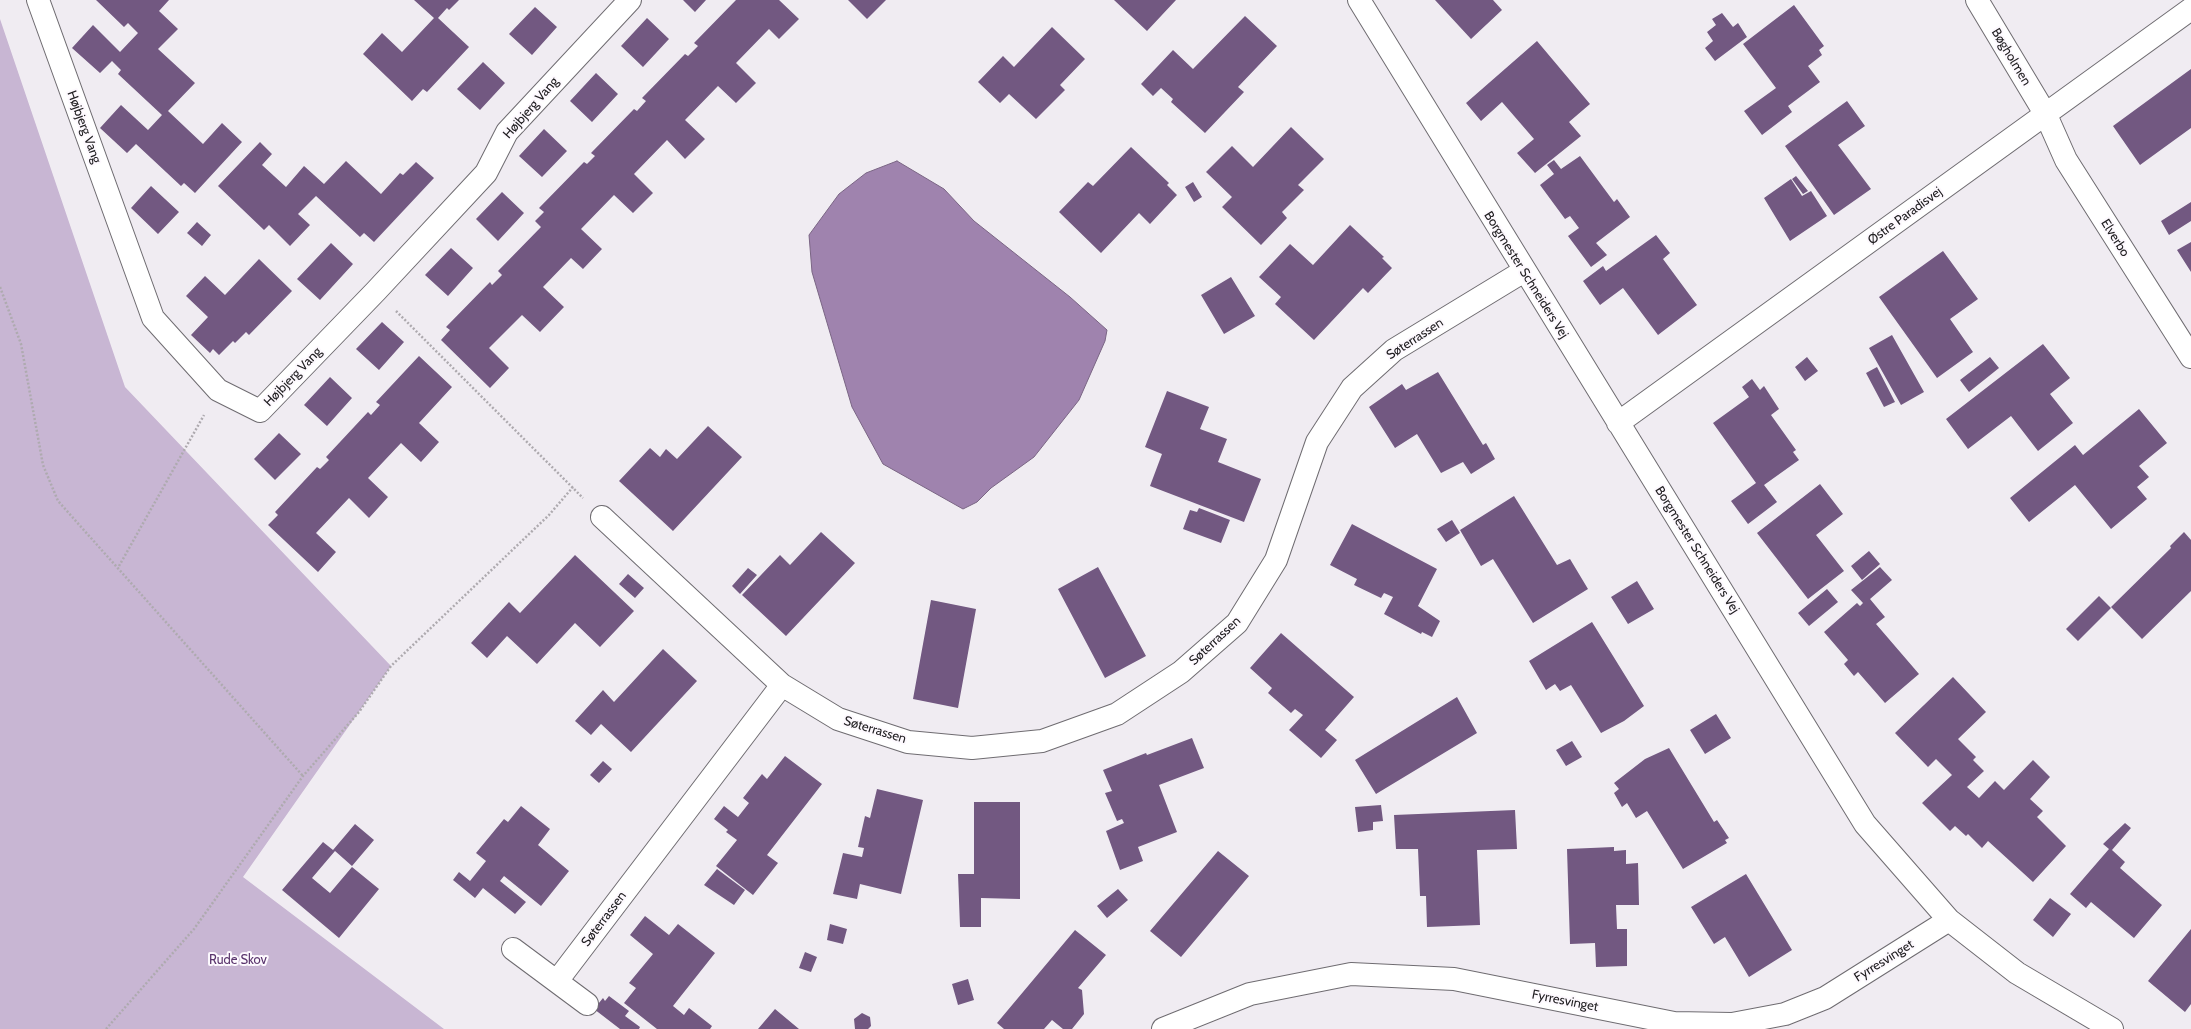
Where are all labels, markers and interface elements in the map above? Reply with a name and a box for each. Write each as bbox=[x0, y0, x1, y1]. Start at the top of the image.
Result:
street label: Bøgholmen bbox=[1988, 26, 2034, 88]
street label: Højbjerg Vang bbox=[500, 74, 562, 142]
street label: Højbjerg Vang bbox=[64, 88, 104, 166]
street label: Østre Paradisvej bbox=[1865, 184, 1945, 248]
street label: Borgmester Schneiders Vej bbox=[1480, 209, 1572, 341]
street label: Elverbo bbox=[2097, 216, 2133, 260]
street label: Søterrassen bbox=[1384, 315, 1446, 363]
street label: Højbjerg Vang bbox=[261, 344, 325, 410]
street label: Borgmester Schneiders Vej bbox=[1651, 484, 1743, 616]
street label: Søterrassen bbox=[1186, 613, 1244, 669]
street label: Søterrassen bbox=[842, 713, 908, 747]
street label: Søterrassen bbox=[578, 888, 630, 950]
street label: Fyrresvinget bbox=[1851, 937, 1917, 985]
park label: Rude Skov bbox=[209, 952, 267, 968]
street label: Fyrresvinget bbox=[1530, 987, 1600, 1015]

